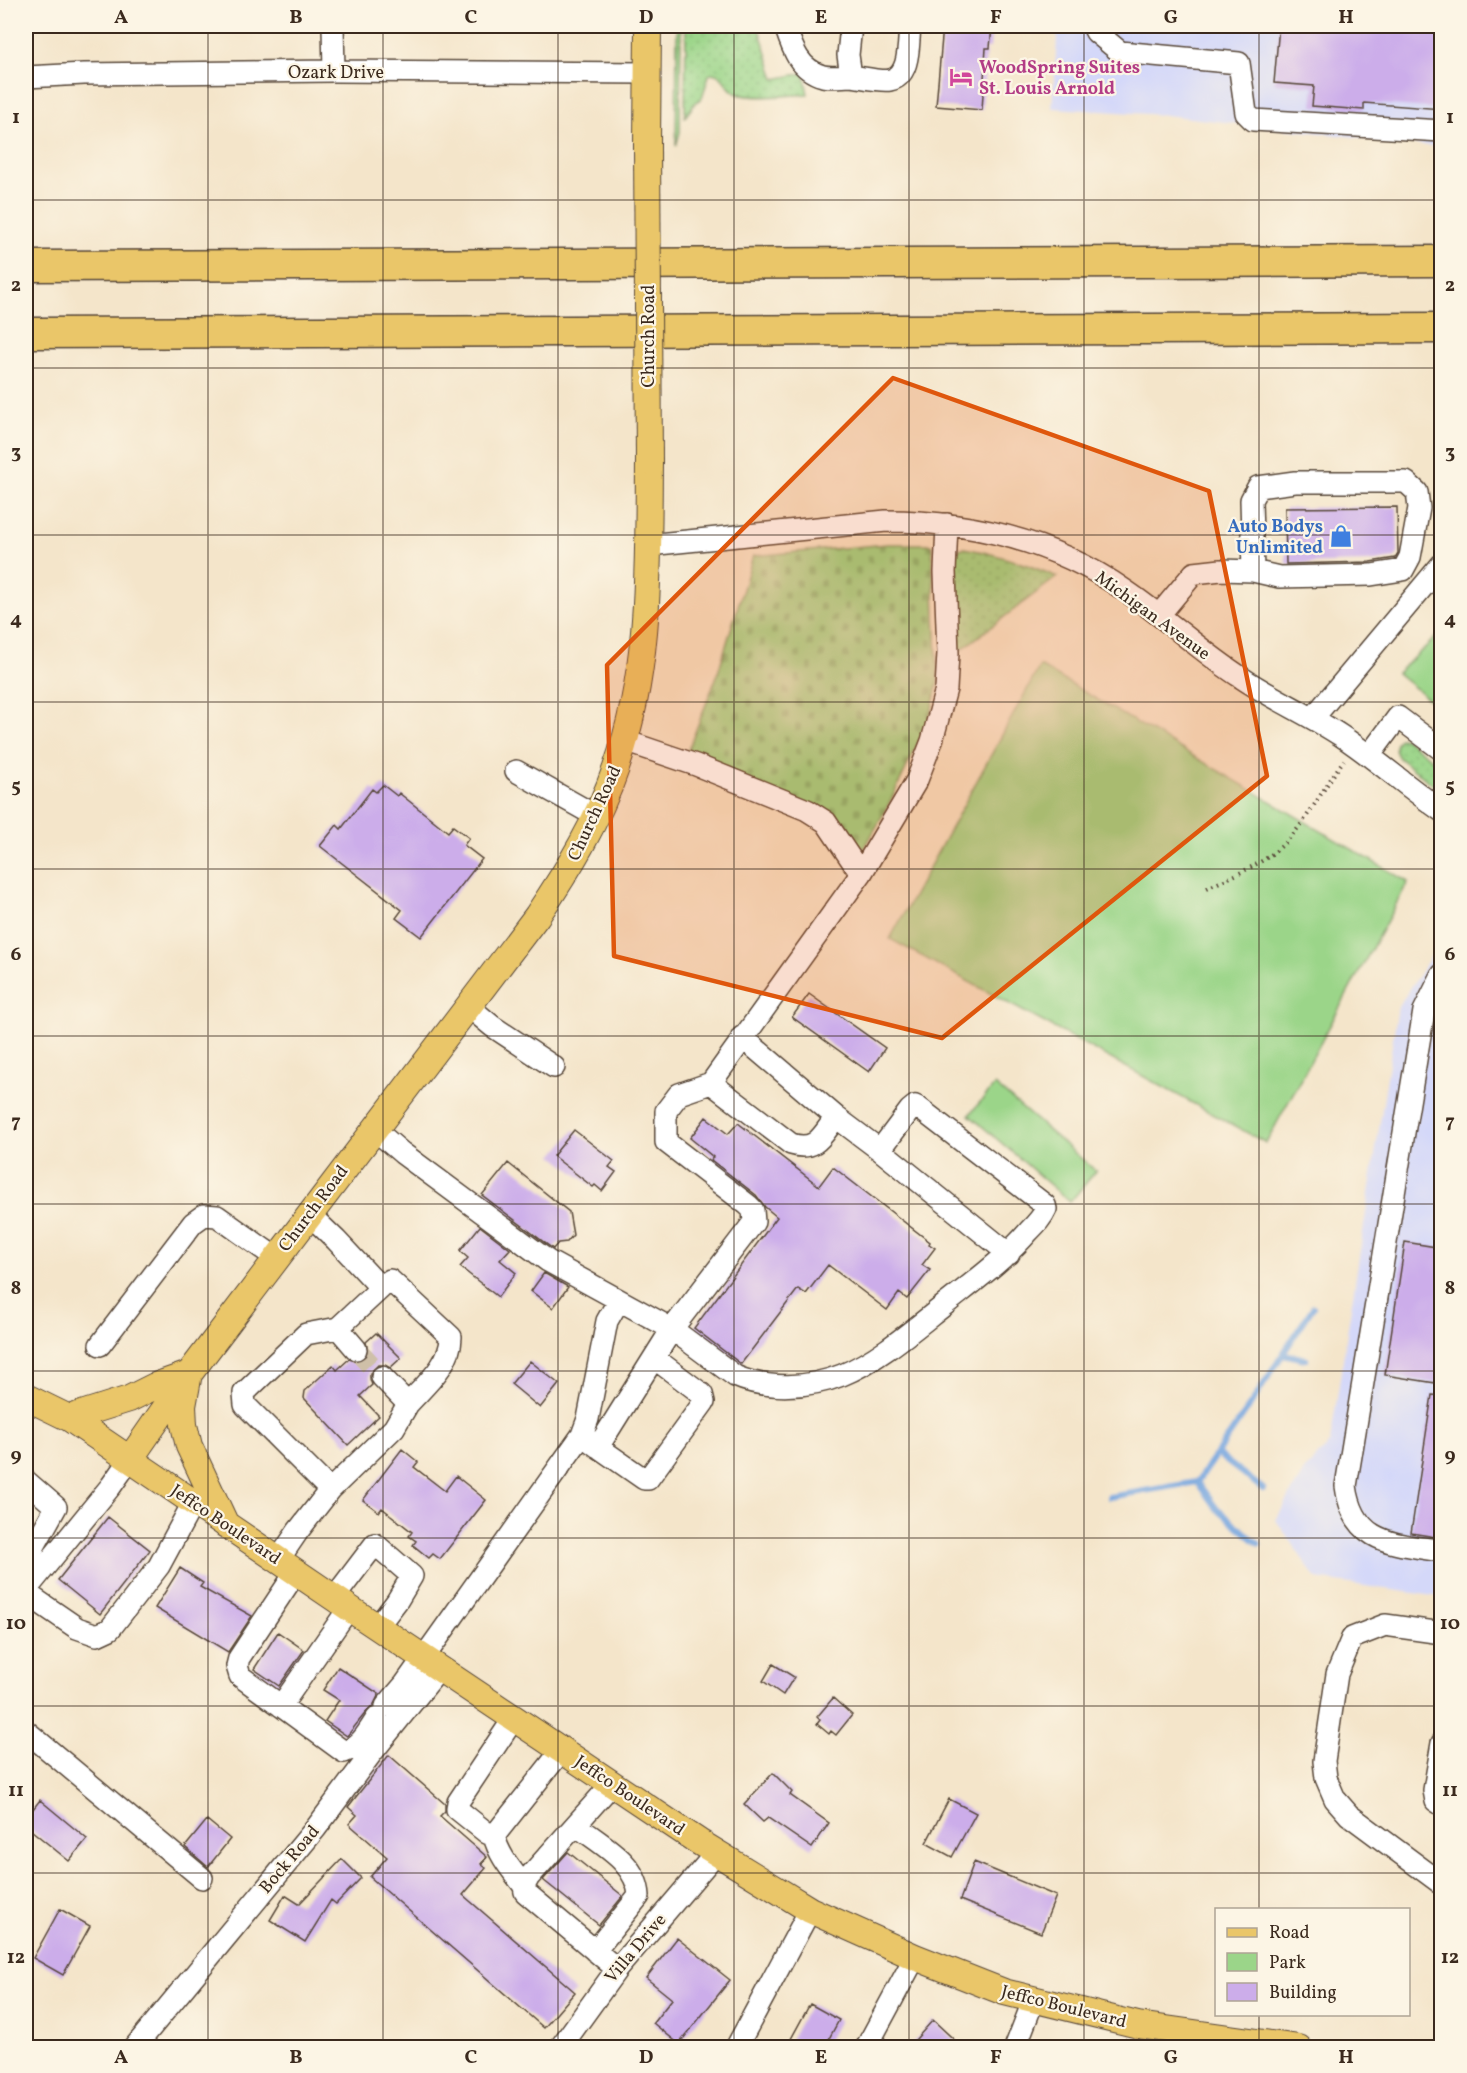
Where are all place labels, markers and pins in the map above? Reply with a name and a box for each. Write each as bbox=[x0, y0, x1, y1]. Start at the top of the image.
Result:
place label: WoodSpring Suites St. Louis Arnold bbox=[979, 56, 1140, 102]
hotel icon: WoodSpring Suites St. Louis Arnold bbox=[948, 64, 974, 90]
place label: Auto Bodys Unlimited bbox=[1227, 515, 1323, 561]
shop icon: Auto Bodys Unlimited bbox=[1328, 523, 1354, 549]

